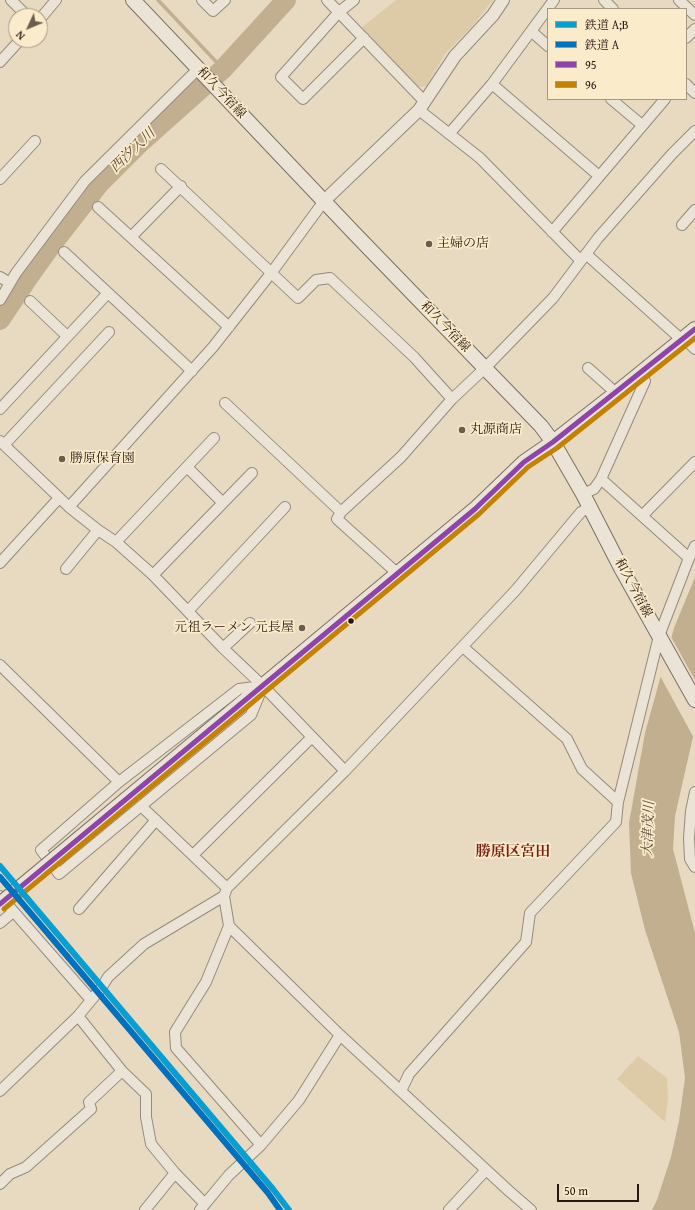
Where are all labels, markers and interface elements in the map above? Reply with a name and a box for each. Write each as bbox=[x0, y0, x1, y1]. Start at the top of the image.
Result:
north arrow bbox=[8, 8, 48, 48]
legend bbox=[547, 8, 687, 100]
text: 鉄道 A;B bbox=[585, 16, 629, 33]
text: N bbox=[12, 27, 28, 44]
text: 鉄道 A bbox=[585, 36, 619, 53]
text: 95 bbox=[585, 56, 597, 73]
street label: 和久今宿線 bbox=[193, 64, 249, 122]
text: 96 bbox=[585, 76, 597, 93]
water label: 西汐入川 bbox=[107, 126, 159, 176]
place label: 主婦の店 bbox=[437, 236, 489, 252]
marker: 主婦の店 bbox=[424, 239, 434, 249]
street label: 和久今宿線 bbox=[417, 298, 473, 356]
place label: 丸源商店 bbox=[470, 422, 522, 438]
marker: 丸源商店 bbox=[457, 425, 467, 435]
place label: 勝原保育園 bbox=[70, 451, 135, 467]
marker: 勝原保育園 bbox=[57, 454, 67, 464]
street label: 和久今宿線 bbox=[611, 556, 655, 620]
unlabelled marker bbox=[346, 616, 356, 626]
place label: 元祖ラーメン 元長屋 bbox=[174, 620, 294, 636]
marker: 元祖ラーメン 元長屋 bbox=[297, 623, 307, 633]
water label: 大津茂川 bbox=[640, 801, 658, 857]
district label: 勝原区宮田 bbox=[476, 843, 550, 861]
scale bar bbox=[559, 1176, 641, 1202]
text: 50 m bbox=[564, 1182, 588, 1199]

